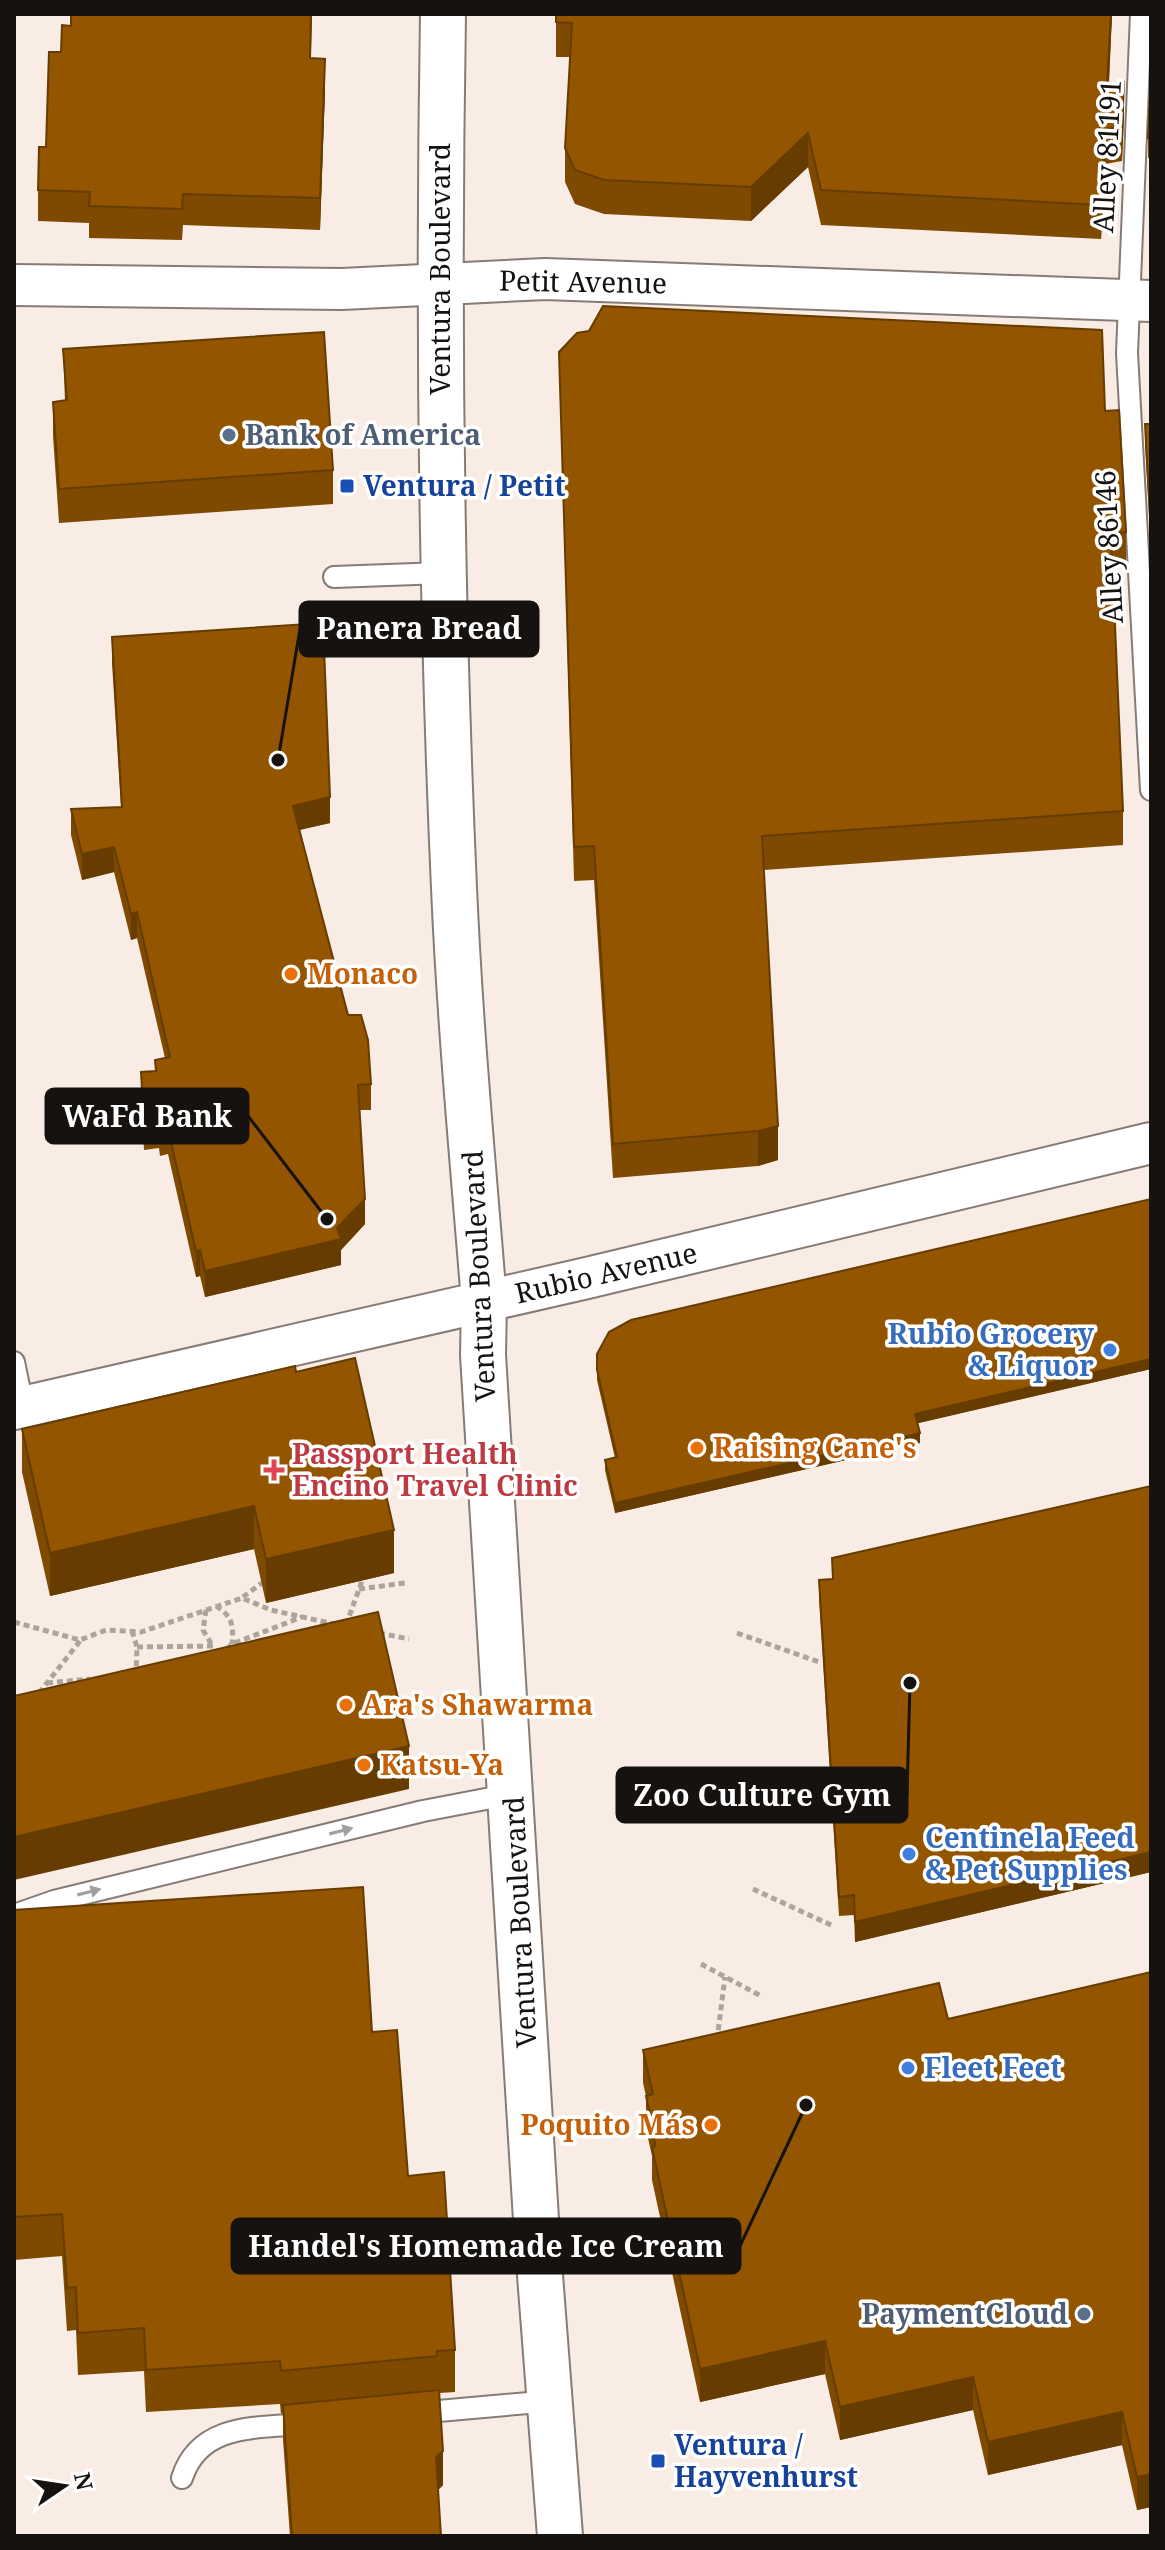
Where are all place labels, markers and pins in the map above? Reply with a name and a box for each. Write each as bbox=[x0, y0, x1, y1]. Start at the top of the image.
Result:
place label: Bank of America bbox=[245, 415, 481, 453]
marker: Bank of America bbox=[220, 426, 238, 444]
place label: Ventura / Petit bbox=[363, 466, 566, 504]
marker: Ventura / Petit bbox=[338, 477, 356, 495]
callout: Panera Bread bbox=[300, 602, 538, 656]
place label: Monaco bbox=[307, 954, 418, 992]
marker: Monaco bbox=[282, 965, 300, 983]
callout: WaFd Bank bbox=[46, 1089, 248, 1143]
place label: Rubio Grocery & Liquor bbox=[888, 1314, 1095, 1384]
marker: Rubio Grocery & Liquor bbox=[1101, 1341, 1119, 1359]
place label: Raising Cane's bbox=[713, 1428, 916, 1466]
place label: Passport Health Encino Travel Clinic bbox=[292, 1434, 578, 1504]
marker: Raising Cane's bbox=[688, 1439, 706, 1457]
marker: Passport Health Encino Travel Clinic bbox=[263, 1459, 285, 1481]
place label: Ara's Shawarma bbox=[362, 1685, 593, 1723]
marker: Ara's Shawarma bbox=[337, 1696, 355, 1714]
place label: Katsu-Ya bbox=[380, 1745, 504, 1783]
marker: Katsu-Ya bbox=[355, 1756, 373, 1774]
callout: Zoo Culture Gym bbox=[617, 1768, 907, 1822]
place label: Centinela Feed & Pet Supplies bbox=[925, 1818, 1135, 1888]
marker: Centinela Feed & Pet Supplies bbox=[900, 1845, 918, 1863]
place label: Fleet Feet bbox=[924, 2048, 1062, 2086]
marker: Fleet Feet bbox=[899, 2059, 917, 2077]
place label: Poquito Más bbox=[521, 2105, 695, 2143]
marker: Poquito Más bbox=[702, 2116, 720, 2134]
callout: Handel's Homemade Ice Cream bbox=[232, 2219, 740, 2273]
place label: PaymentCloud bbox=[861, 2294, 1068, 2332]
marker: PaymentCloud bbox=[1075, 2305, 1093, 2323]
place label: Ventura / Hayvenhurst bbox=[674, 2425, 858, 2495]
marker: Ventura / Hayvenhurst bbox=[649, 2452, 667, 2470]

